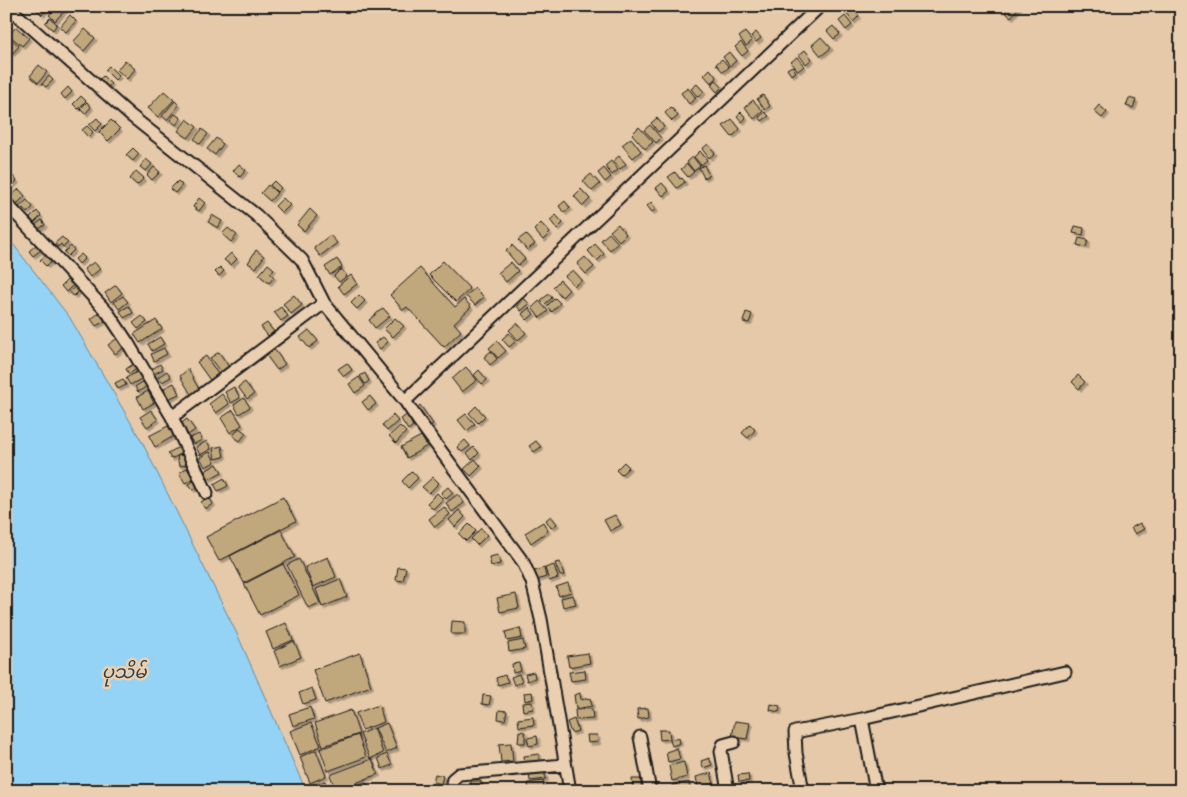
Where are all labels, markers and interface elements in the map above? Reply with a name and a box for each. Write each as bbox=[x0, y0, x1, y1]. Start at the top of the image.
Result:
water label: ပုသိမ် bbox=[102, 659, 148, 687]

